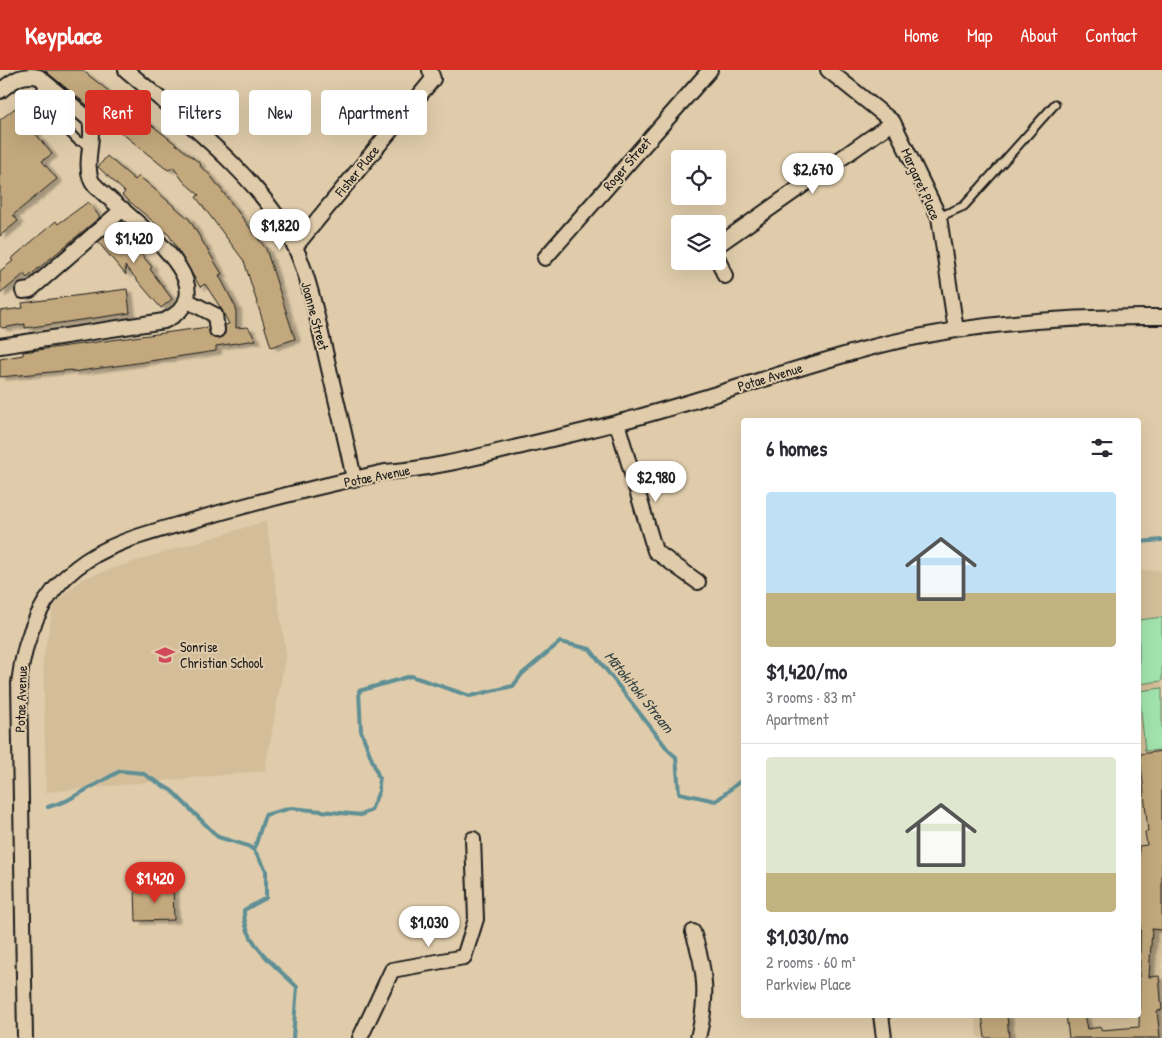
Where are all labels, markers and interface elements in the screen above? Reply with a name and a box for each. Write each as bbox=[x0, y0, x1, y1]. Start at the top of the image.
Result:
text: Keyplace bbox=[25, 19, 102, 51]
text: Home bbox=[904, 23, 939, 48]
text: Map bbox=[967, 23, 992, 48]
text: About bbox=[1020, 23, 1057, 48]
text: Contact bbox=[1085, 23, 1137, 48]
chip: Buy bbox=[15, 90, 75, 135]
chip: Rent bbox=[85, 90, 151, 135]
chip: Filters bbox=[161, 90, 239, 135]
chip: New bbox=[249, 90, 311, 135]
chip: Apartment bbox=[321, 90, 427, 135]
street label: Roger Street bbox=[598, 133, 656, 195]
street label: Fisher Place bbox=[329, 141, 383, 201]
street label: Margaret Place bbox=[896, 145, 946, 224]
map controls bbox=[671, 150, 726, 270]
button: locate bbox=[671, 150, 726, 205]
pin: $2,670 bbox=[772, 152, 854, 195]
text: $2,670 bbox=[793, 158, 833, 180]
pin: $1,820 bbox=[239, 208, 321, 251]
text: $1,820 bbox=[261, 214, 299, 236]
button: layers bbox=[671, 215, 726, 270]
pin: $1,420 bbox=[93, 222, 175, 264]
text: $1,420 bbox=[115, 227, 153, 249]
street label: Joanne Street bbox=[297, 279, 334, 352]
street label: Potae Avenue bbox=[735, 358, 805, 395]
text: 6 homes bbox=[766, 434, 827, 463]
icon: filters bbox=[1088, 434, 1116, 462]
street label: Potae Avenue bbox=[342, 460, 412, 491]
pin: $2,980 bbox=[615, 460, 697, 503]
text: $2,980 bbox=[637, 466, 675, 488]
icon: home bbox=[896, 524, 986, 614]
place label: Sonrise Christian School bbox=[180, 637, 263, 672]
school or university icon: Sonrise Christian School bbox=[154, 644, 176, 666]
water label: Mātokitoki Stream bbox=[600, 646, 679, 738]
text: $1,420/mo bbox=[766, 657, 847, 686]
street label: Potae Avenue bbox=[10, 665, 31, 733]
text: 3 rooms · 83 m² bbox=[766, 686, 856, 708]
text: Apartment bbox=[766, 708, 829, 730]
icon: home bbox=[896, 790, 986, 880]
pin: $1,420 bbox=[114, 862, 196, 904]
text: $1,420 bbox=[136, 867, 174, 889]
pin: $1,030 bbox=[388, 906, 470, 948]
text: $1,030 bbox=[410, 911, 448, 933]
text: $1,030/mo bbox=[766, 922, 848, 951]
text: 2 rooms · 60 m² bbox=[766, 951, 856, 973]
text: Parkview Place bbox=[766, 973, 851, 995]

